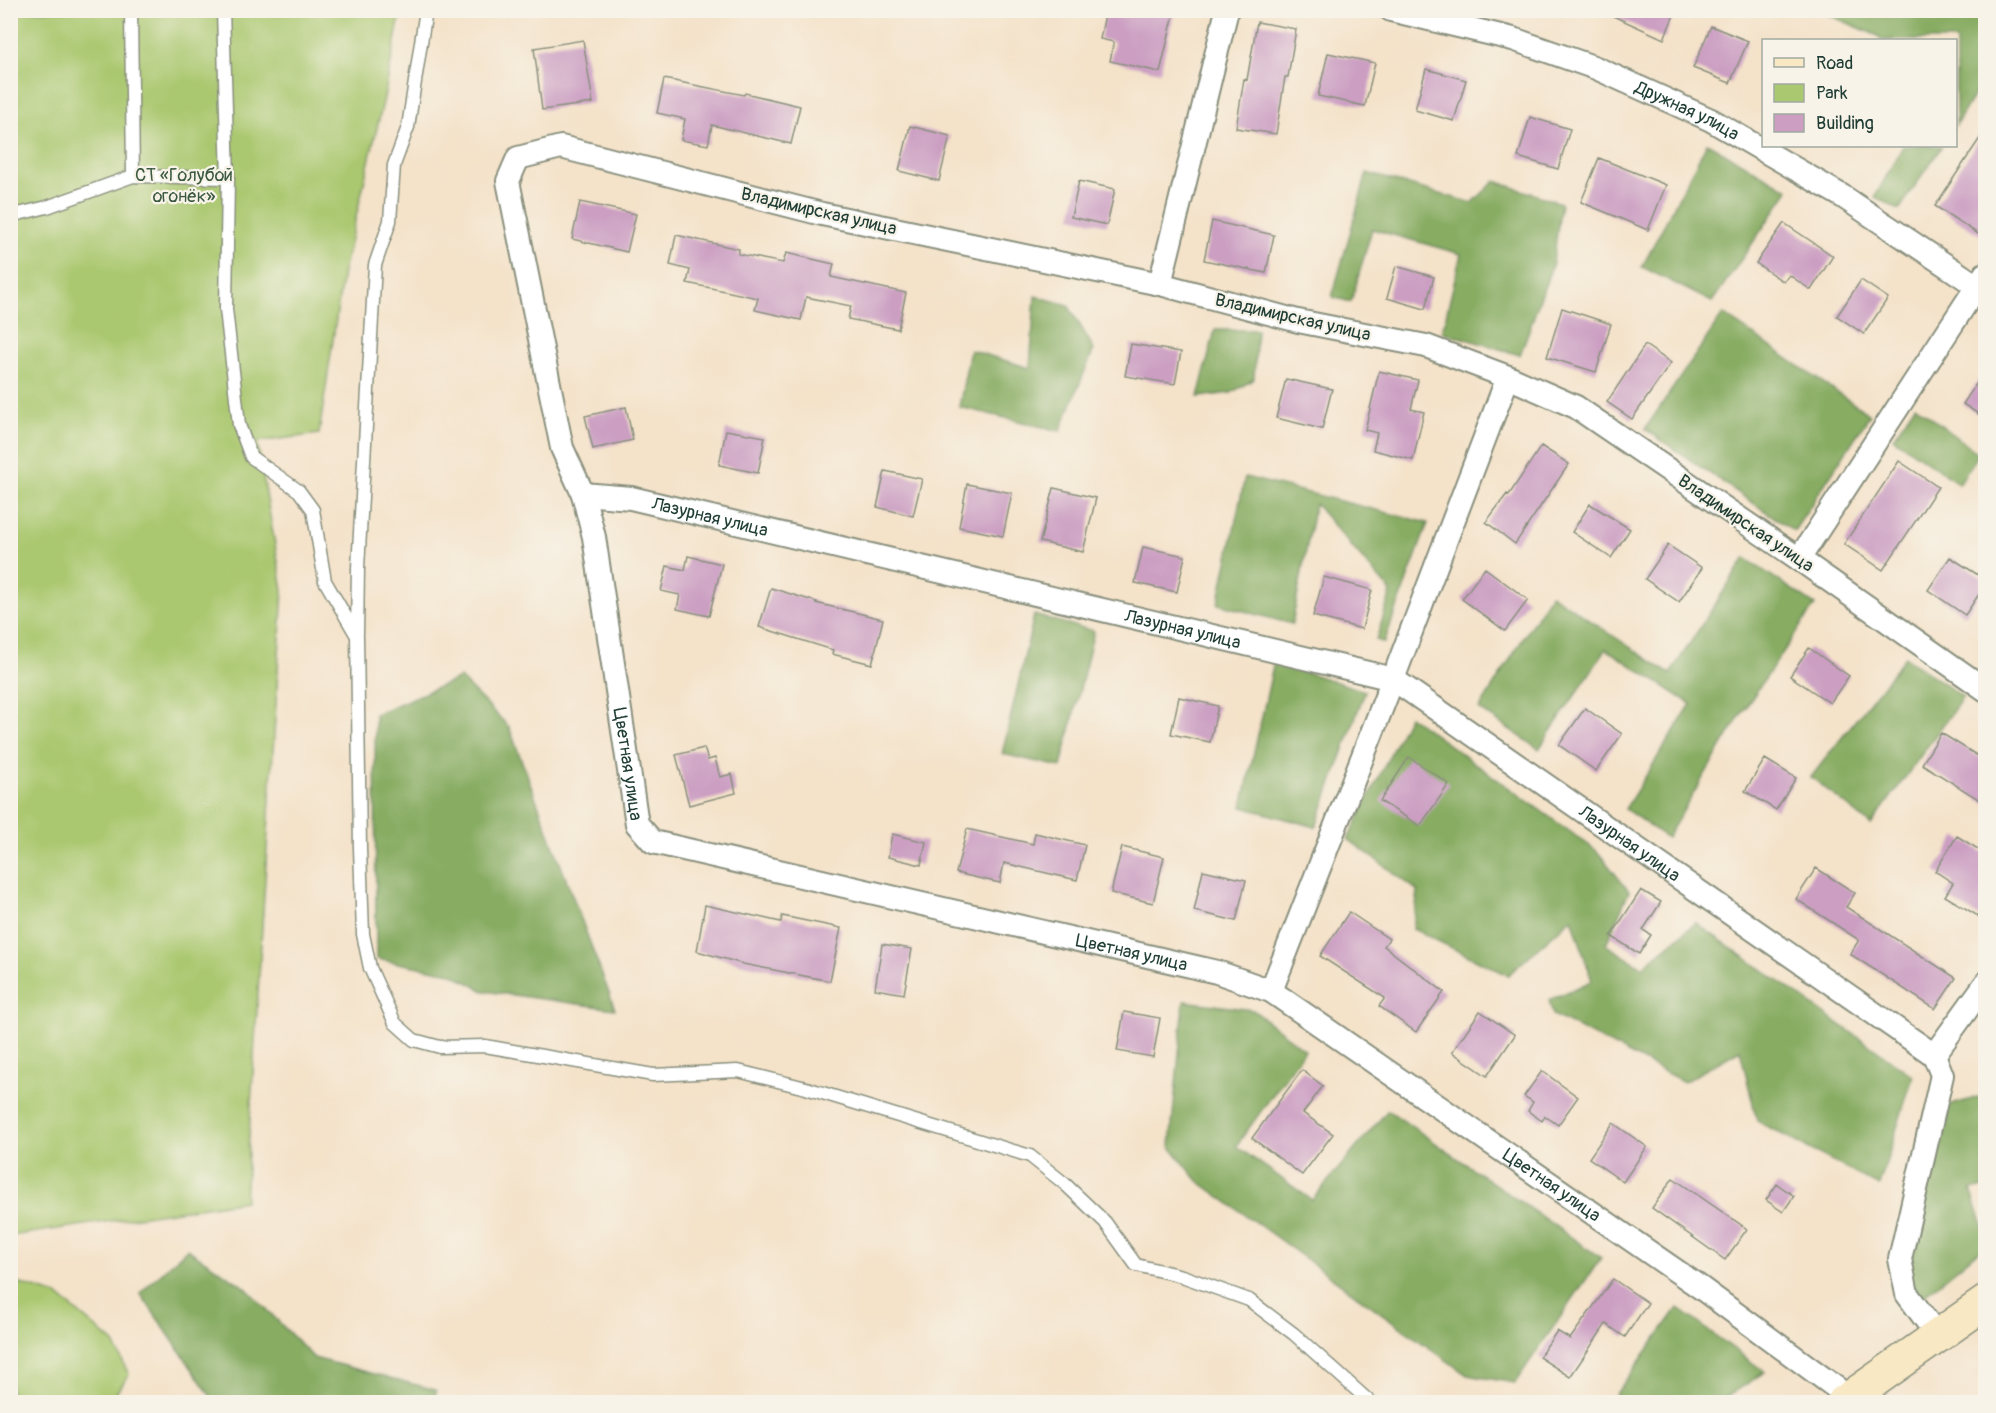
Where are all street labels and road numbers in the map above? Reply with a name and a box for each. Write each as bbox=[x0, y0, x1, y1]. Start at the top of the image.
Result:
street label: Дружная улица bbox=[1630, 76, 1743, 146]
street label: Владимирская улица bbox=[739, 182, 899, 241]
street label: Владимирская улица bbox=[1213, 288, 1373, 347]
street label: Владимирская улица bbox=[1673, 469, 1818, 577]
street label: Лазурная улица bbox=[649, 492, 770, 542]
street label: Лазурная улица bbox=[1121, 604, 1243, 654]
street label: Цветная улица bbox=[608, 706, 647, 822]
street label: Лазурная улица bbox=[1573, 800, 1685, 887]
street label: Цветная улица bbox=[1073, 929, 1190, 977]
street label: Цветная улица bbox=[1498, 1143, 1605, 1227]

